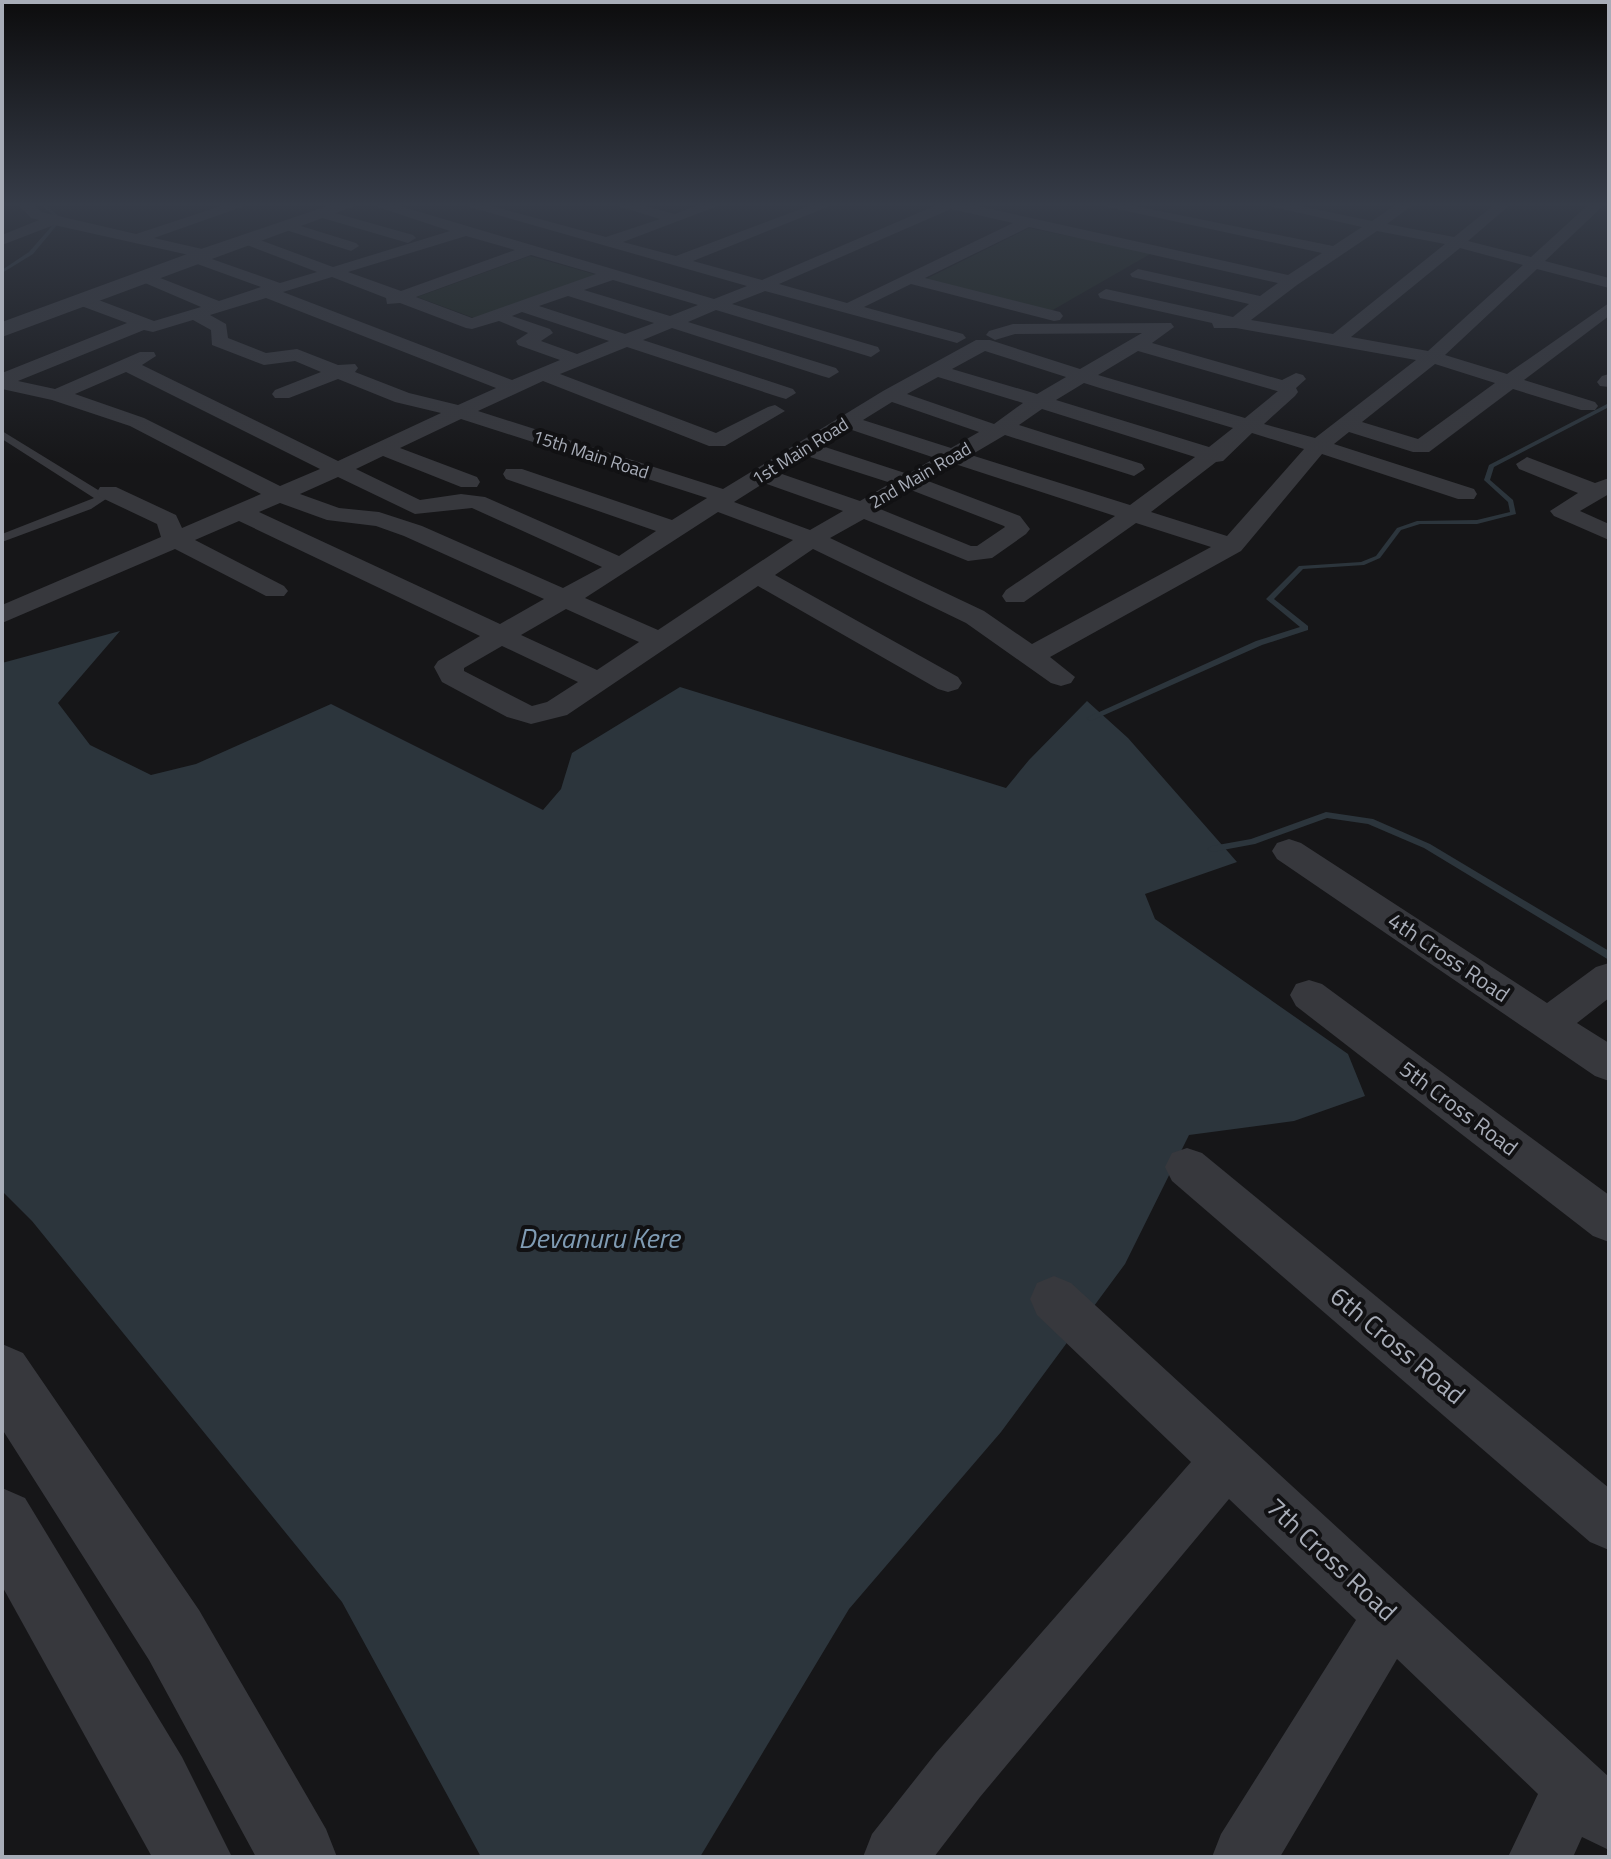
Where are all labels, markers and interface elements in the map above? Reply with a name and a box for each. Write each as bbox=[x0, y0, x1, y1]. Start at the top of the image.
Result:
street label: 1st Main Road bbox=[746, 411, 854, 491]
street label: 15th Main Road bbox=[529, 422, 653, 486]
street label: 2nd Main Road bbox=[864, 435, 976, 515]
street label: 4th Cross Road bbox=[1381, 904, 1517, 1010]
street label: 5th Cross Road bbox=[1393, 1052, 1525, 1164]
water label: Devanuru Kere bbox=[518, 1216, 682, 1259]
street label: 6th Cross Road bbox=[1322, 1277, 1474, 1413]
street label: 7th Cross Road bbox=[1258, 1488, 1406, 1630]

